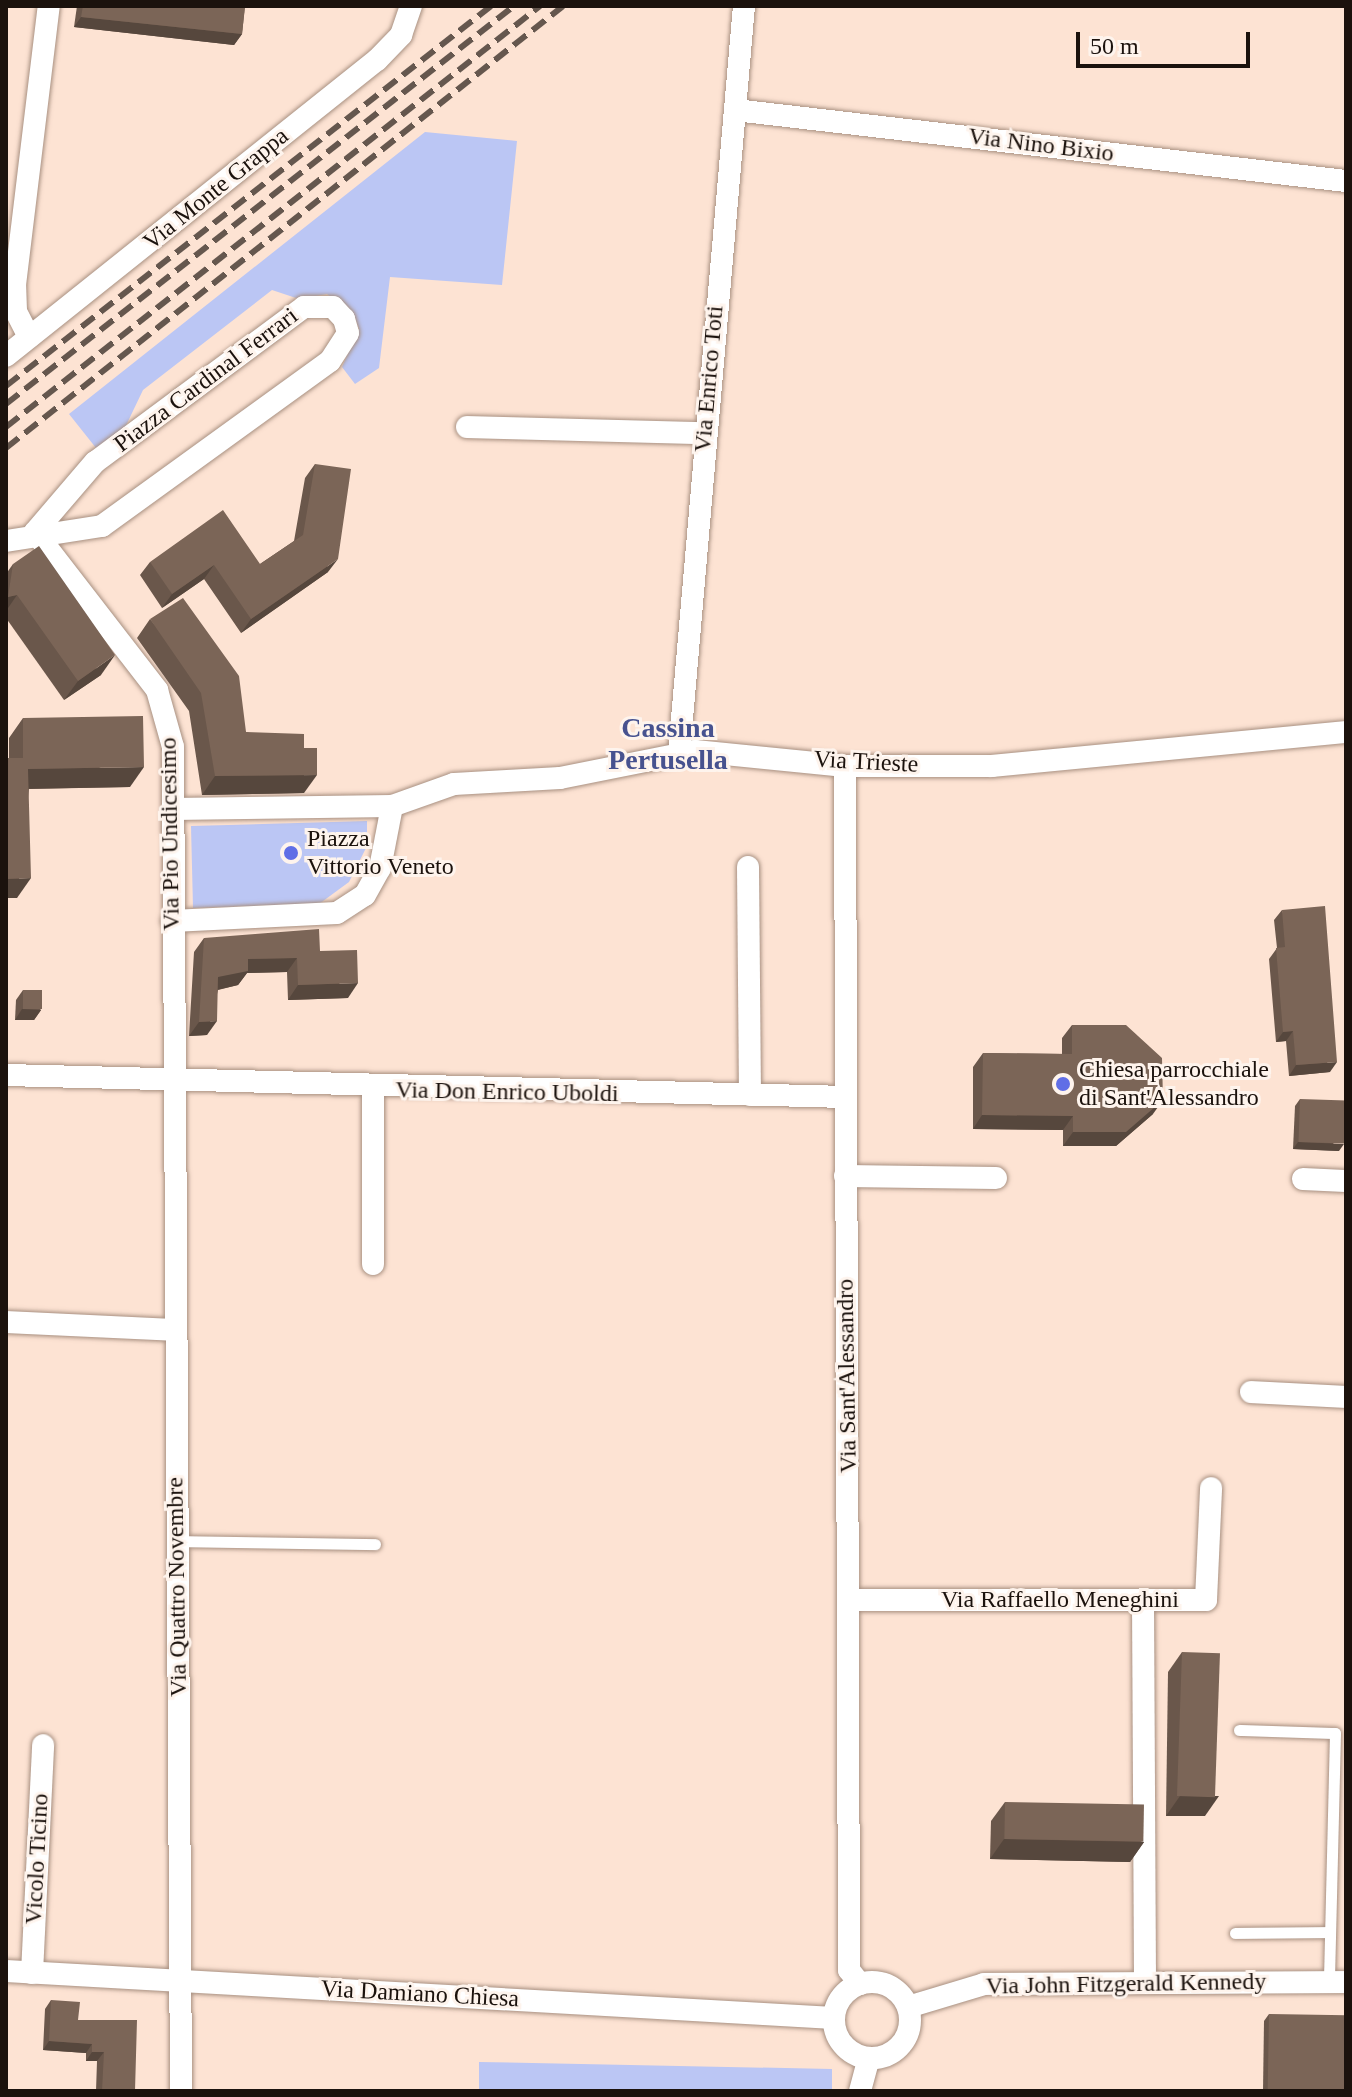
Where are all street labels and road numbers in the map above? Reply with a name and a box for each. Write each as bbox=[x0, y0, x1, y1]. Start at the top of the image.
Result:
street label: Via Monte Grappa bbox=[138, 122, 294, 256]
street label: Via Nino Bixio bbox=[967, 122, 1115, 168]
street label: Piazza Cardinal Ferrari bbox=[108, 302, 304, 458]
street label: Via Enrico Toti bbox=[688, 304, 730, 454]
street label: Via Pio Undicesimo bbox=[154, 737, 186, 931]
street label: Via Trieste bbox=[813, 745, 919, 779]
street label: Via Don Enrico Uboldi bbox=[395, 1076, 619, 1108]
street label: Via Sant'Alessandro bbox=[831, 1279, 863, 1473]
street label: Via Quattro Novembre bbox=[161, 1477, 193, 1697]
street label: Via Raffaello Meneghini bbox=[941, 1586, 1179, 1614]
street label: Vicolo Ticino bbox=[19, 1792, 55, 1926]
street label: Via John Fitzgerald Kennedy bbox=[986, 1967, 1266, 2001]
street label: Via Damiano Chiesa bbox=[320, 1974, 520, 2014]

